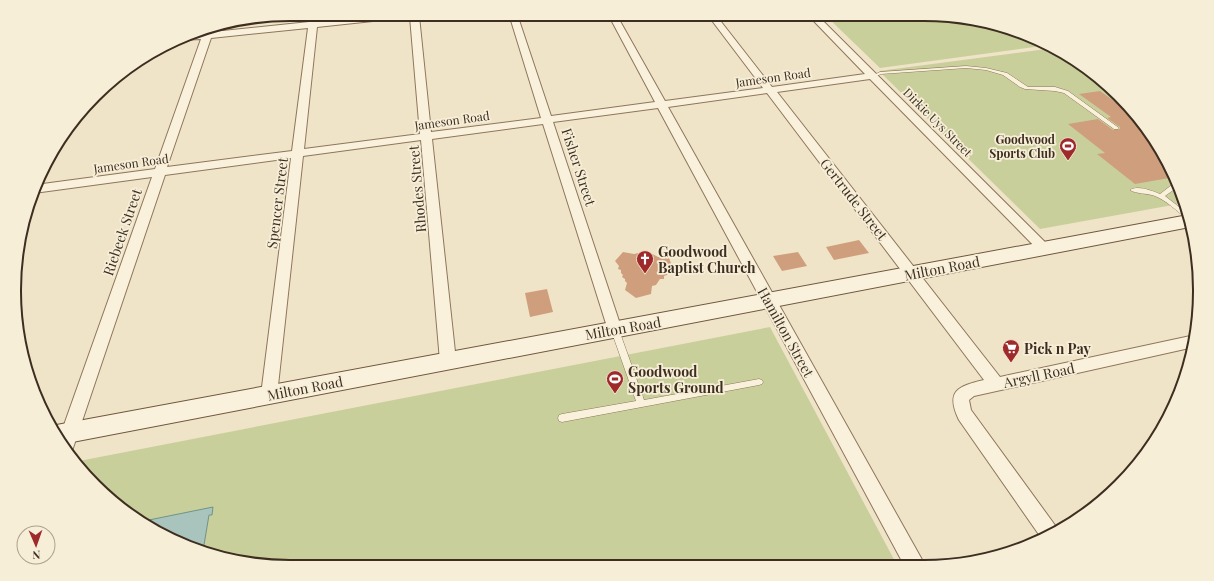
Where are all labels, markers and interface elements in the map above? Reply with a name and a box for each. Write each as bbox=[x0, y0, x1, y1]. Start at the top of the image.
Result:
street label: Jameson Road bbox=[733, 64, 812, 90]
street label: Dirkie Uys Street bbox=[900, 84, 976, 160]
street label: Jameson Road bbox=[412, 107, 491, 133]
street label: Fisher Street bbox=[558, 126, 601, 209]
place label: Goodwood Sports Club bbox=[989, 131, 1055, 161]
sports icon: Goodwood Sports Club bbox=[1058, 136, 1078, 161]
street label: Rhodes Street bbox=[404, 144, 430, 233]
street label: Jameson Road bbox=[91, 150, 170, 176]
street label: Gertrude Street bbox=[816, 154, 893, 245]
street label: Spencer Street bbox=[262, 155, 292, 250]
street label: Riebeek Street bbox=[98, 185, 146, 278]
place label: Goodwood Baptist Church bbox=[658, 242, 756, 277]
church icon: Goodwood Baptist Church bbox=[635, 249, 655, 274]
street label: Milton Road bbox=[903, 251, 981, 285]
street label: Hamilton Street bbox=[753, 284, 819, 381]
street label: Milton Road bbox=[584, 312, 662, 344]
supermarket icon: Pick n Pay bbox=[1001, 338, 1021, 363]
place label: Pick n Pay bbox=[1024, 339, 1092, 358]
street label: Argyll Road bbox=[1001, 358, 1076, 392]
place label: Goodwood Sports Ground bbox=[628, 362, 724, 397]
sports icon: Goodwood Sports Ground bbox=[605, 369, 625, 394]
street label: Milton Road bbox=[266, 371, 344, 405]
north arrow bbox=[16, 525, 56, 565]
text: N bbox=[32, 548, 41, 563]

